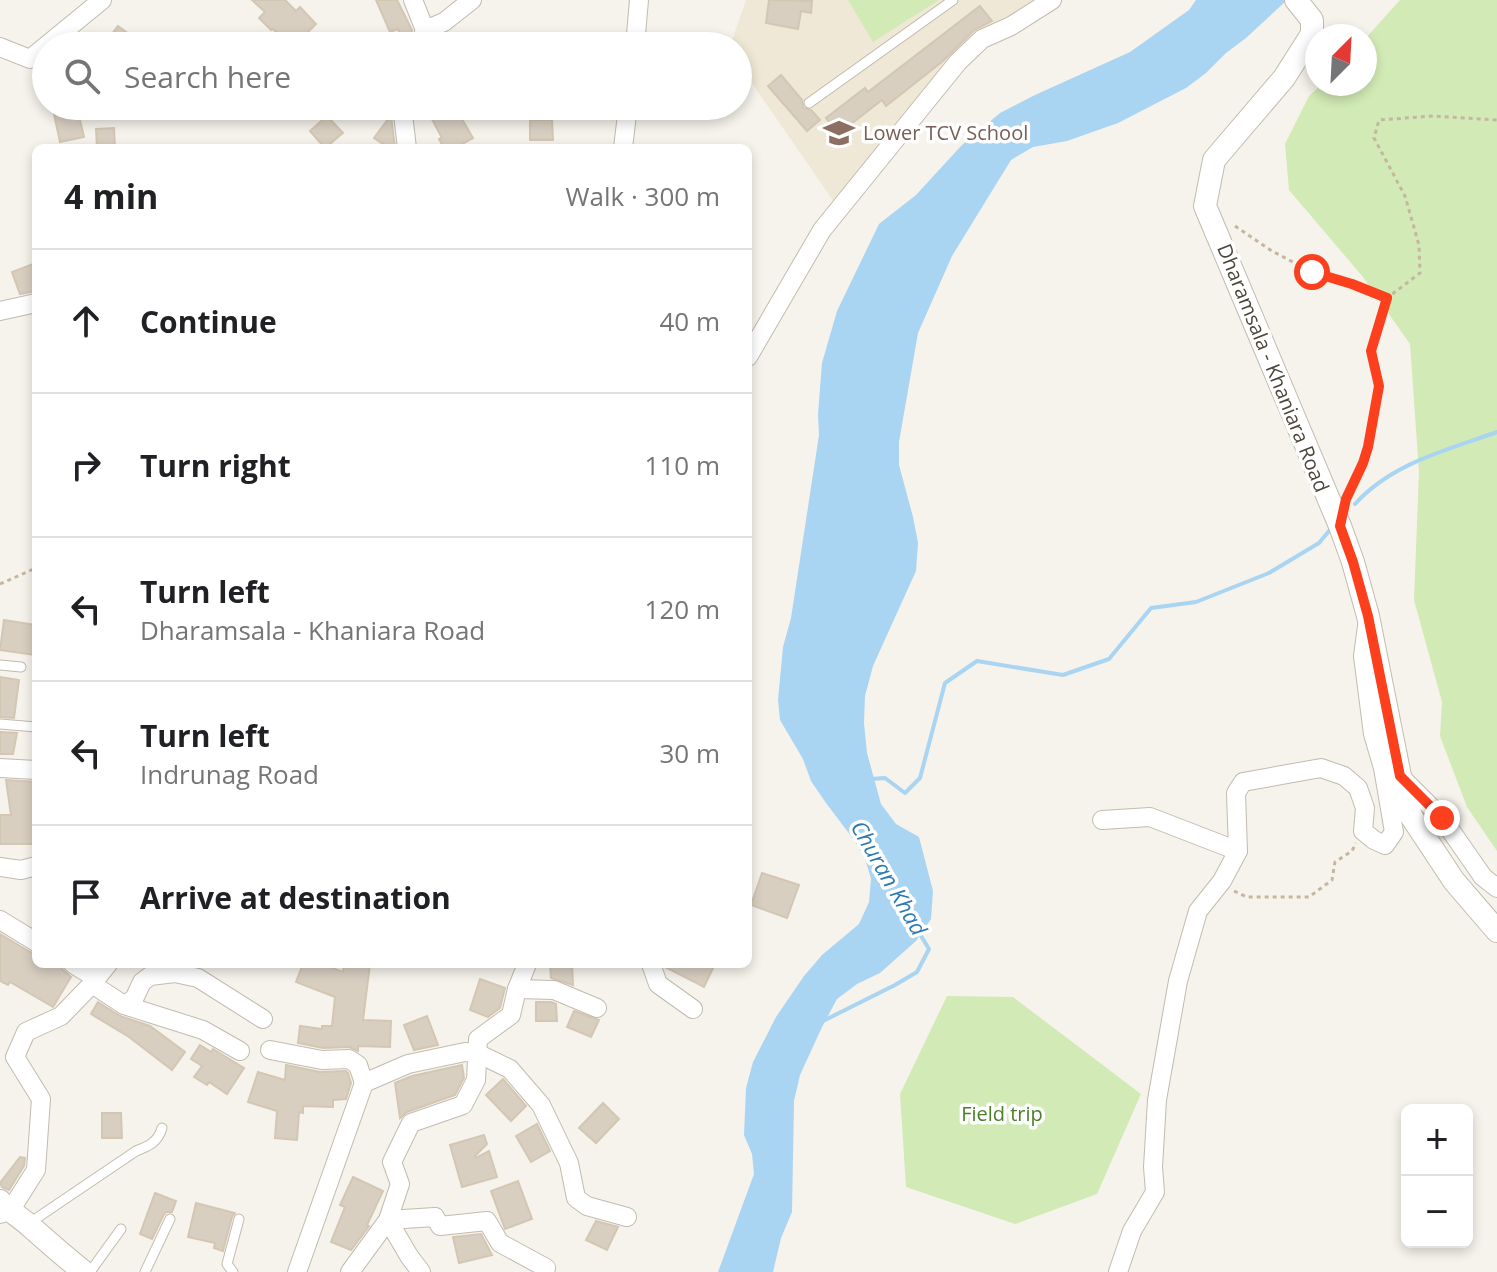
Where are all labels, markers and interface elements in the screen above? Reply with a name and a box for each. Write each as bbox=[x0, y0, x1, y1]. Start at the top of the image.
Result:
north arrow bbox=[1305, 24, 1377, 96]
search box bbox=[32, 32, 752, 120]
icon: search bbox=[60, 54, 104, 98]
text: Search here bbox=[124, 56, 291, 97]
school or university icon: Lower TCV School bbox=[822, 116, 856, 150]
place label: Lower TCV School bbox=[863, 119, 1028, 146]
text: 4 min bbox=[64, 173, 158, 219]
text: Walk · 300 m bbox=[566, 178, 720, 214]
street label: Dharamsala - Khaniara Road bbox=[1211, 240, 1336, 496]
route start bbox=[1294, 254, 1330, 290]
icon: ahead bbox=[64, 299, 108, 343]
text: Continue bbox=[140, 301, 277, 342]
text: 40 m bbox=[659, 303, 720, 339]
icon: right bbox=[64, 443, 108, 487]
text: Turn right bbox=[140, 445, 291, 486]
text: 110 m bbox=[645, 447, 720, 483]
text: Turn left bbox=[140, 571, 270, 612]
icon: left bbox=[64, 587, 108, 631]
text: 120 m bbox=[645, 591, 720, 627]
text: Dharamsala - Khaniara Road bbox=[140, 612, 485, 648]
text: Turn left bbox=[140, 715, 270, 756]
icon: left bbox=[64, 731, 108, 775]
text: 30 m bbox=[659, 735, 720, 771]
text: Indrunag Road bbox=[140, 756, 319, 792]
route end bbox=[1424, 800, 1460, 836]
water label: Churan Khad bbox=[845, 815, 935, 942]
icon: arrive bbox=[64, 875, 108, 919]
text: Arrive at destination bbox=[140, 877, 451, 918]
park label: Field trip bbox=[961, 1100, 1043, 1127]
map controls bbox=[1401, 1104, 1473, 1248]
button: + bbox=[1401, 1104, 1473, 1176]
button: − bbox=[1401, 1176, 1473, 1248]

